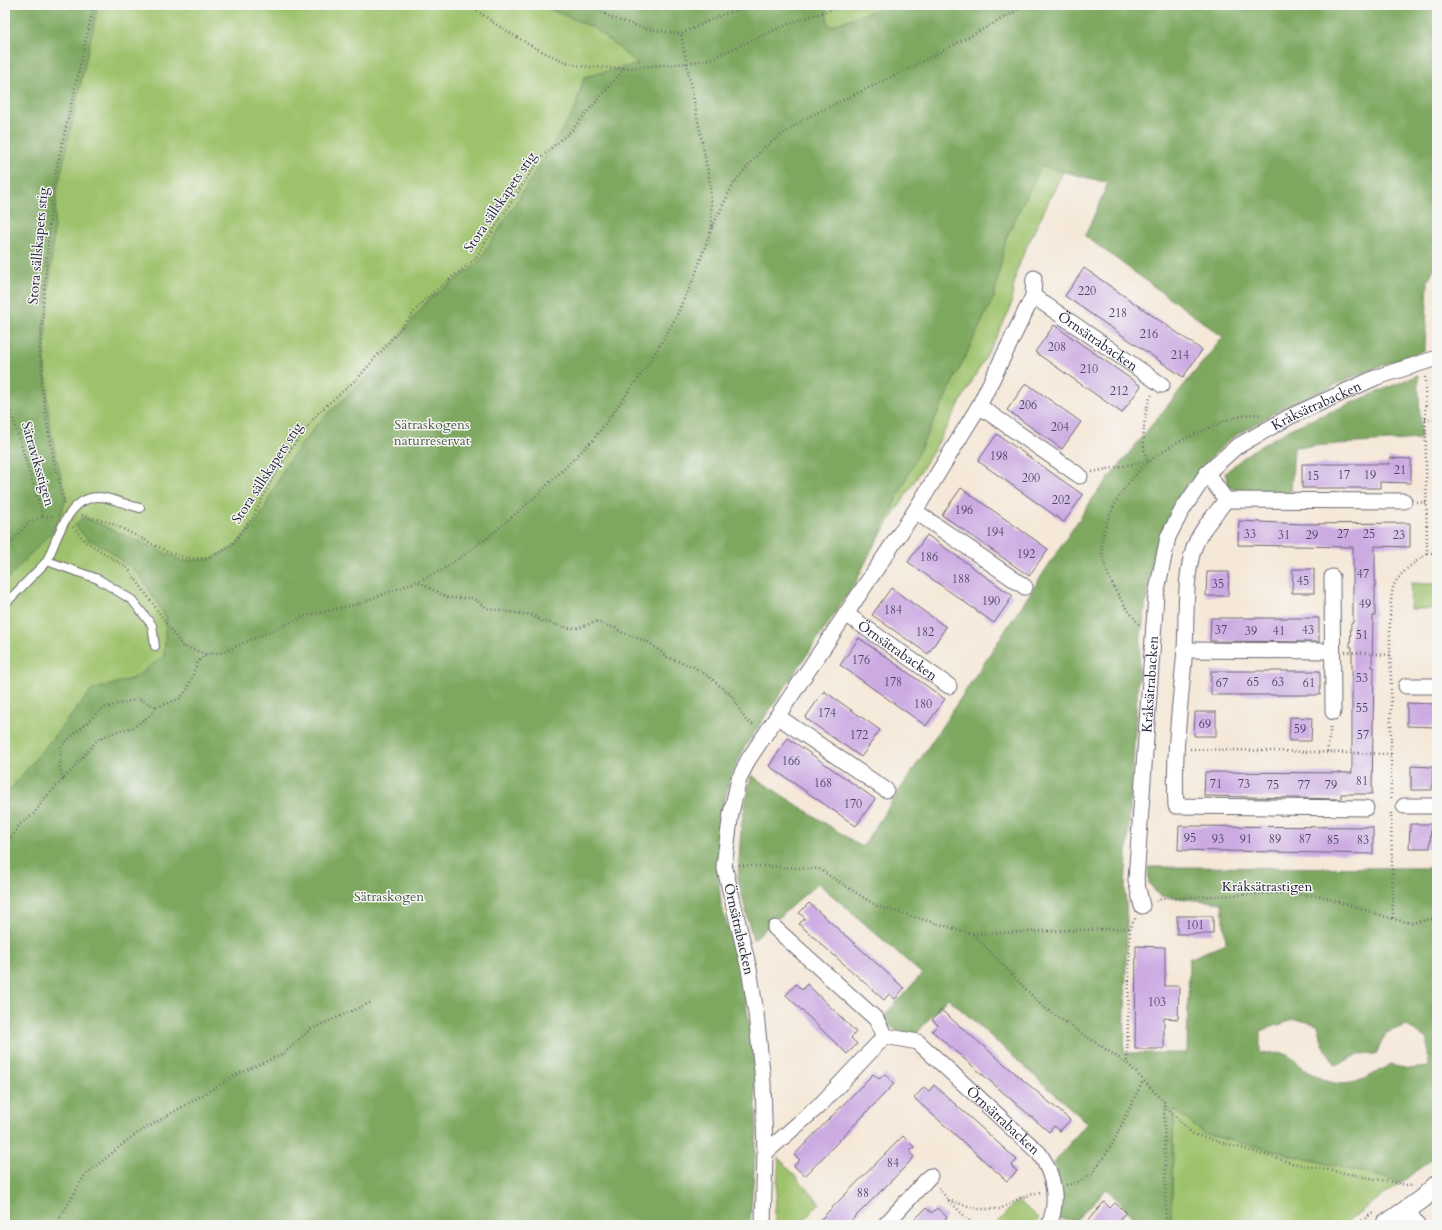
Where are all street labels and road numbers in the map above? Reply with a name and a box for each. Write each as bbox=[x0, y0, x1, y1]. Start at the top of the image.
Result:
street label: Stora sällskapets stig bbox=[459, 148, 541, 256]
street label: Stora sällskapets stig bbox=[23, 186, 53, 305]
street label: Örnsätrabacken bbox=[1054, 307, 1142, 375]
street label: Kråksätrabacken bbox=[1268, 376, 1364, 435]
street label: Stora sällskapets stig bbox=[227, 418, 307, 528]
street label: Sätraviksstigen bbox=[17, 419, 59, 509]
street label: Örnsätrabacken bbox=[854, 616, 941, 685]
street label: Kråksätrabacken bbox=[1137, 635, 1163, 733]
street label: Kråksätrastigen bbox=[1222, 877, 1312, 896]
street label: Örnsätrabacken bbox=[719, 881, 759, 977]
street label: Örnsätrabacken bbox=[962, 1082, 1044, 1159]

